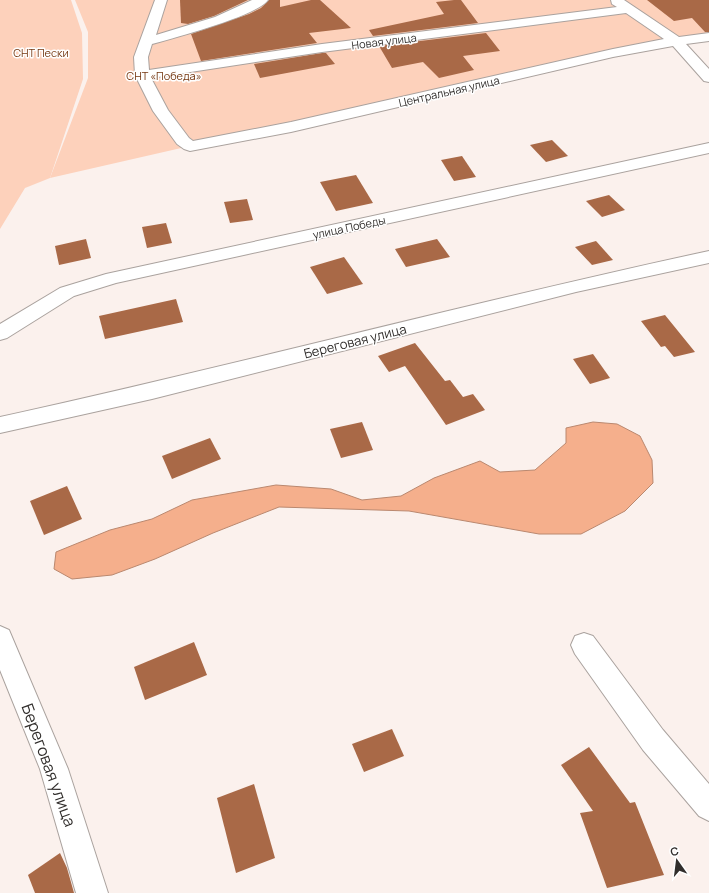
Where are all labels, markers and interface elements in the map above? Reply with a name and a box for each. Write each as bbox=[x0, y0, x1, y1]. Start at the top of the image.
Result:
street label: Новая улица bbox=[351, 30, 417, 52]
park label: СНТ Пески bbox=[13, 45, 69, 60]
park label: СНТ «Победа» bbox=[126, 68, 202, 83]
street label: Центральная улица bbox=[397, 72, 501, 110]
street label: улица Победы bbox=[311, 212, 387, 242]
street label: Береговая улица bbox=[302, 320, 408, 362]
street label: Береговая улица bbox=[17, 700, 81, 830]
north arrow bbox=[657, 841, 697, 881]
text: С bbox=[669, 843, 680, 859]

